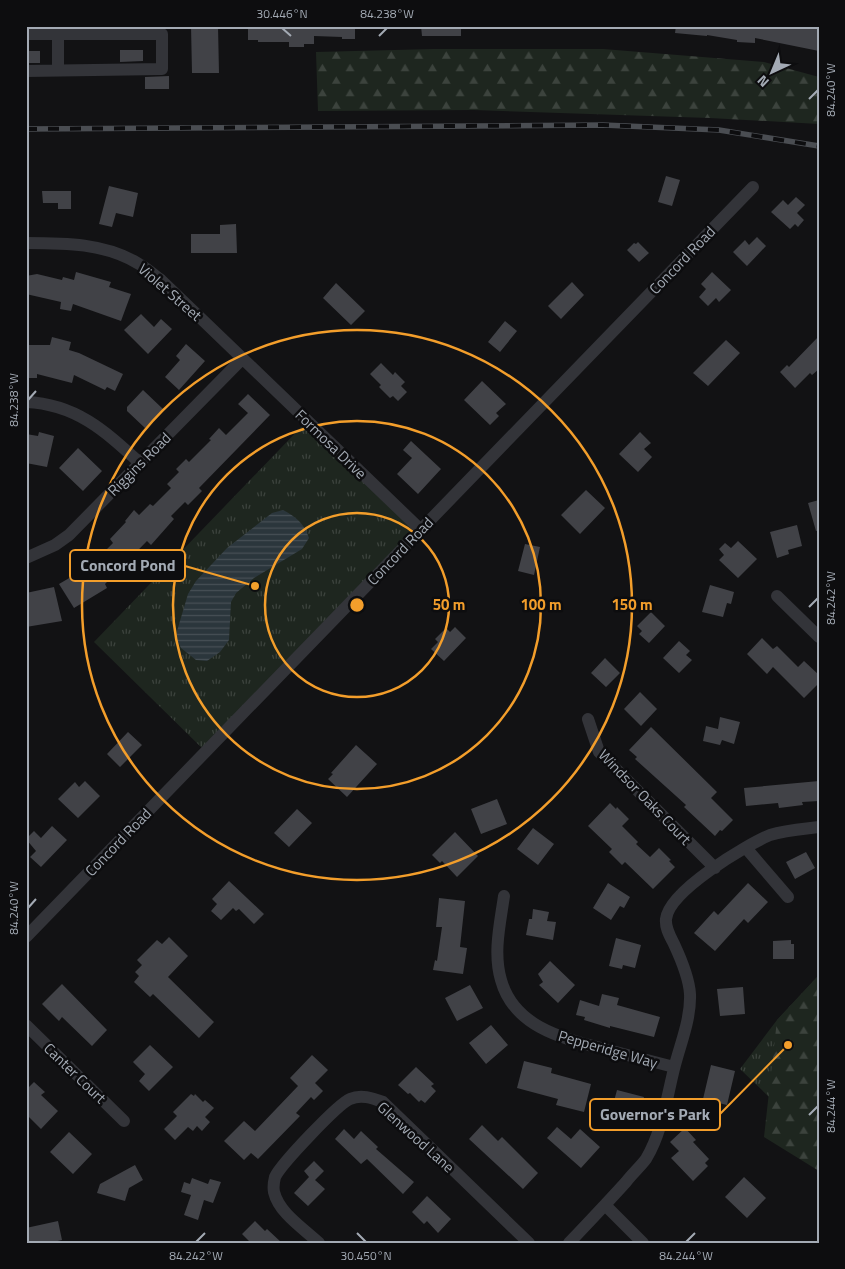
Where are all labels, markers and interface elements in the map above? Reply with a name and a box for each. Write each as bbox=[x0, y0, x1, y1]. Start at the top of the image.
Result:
text: 30.446°N bbox=[256, 4, 308, 23]
text: 84.238°W bbox=[360, 4, 414, 23]
north arrow bbox=[748, 48, 798, 98]
text: 84.240°W bbox=[821, 63, 840, 117]
text: N bbox=[752, 71, 773, 93]
street label: Concord Road bbox=[643, 221, 721, 299]
street label: Violet Street bbox=[133, 258, 208, 327]
text: 84.238°W bbox=[4, 373, 23, 427]
street label: Formosa Drive bbox=[290, 404, 372, 484]
street label: Riggins Road bbox=[102, 427, 176, 501]
street label: Concord Road bbox=[361, 512, 439, 590]
callout: Concord Pond bbox=[70, 550, 185, 581]
text: Concord Pond bbox=[80, 553, 176, 577]
text: 84.242°W bbox=[821, 571, 840, 625]
text: 50 m bbox=[433, 593, 465, 616]
text: 100 m bbox=[520, 593, 562, 616]
text: 150 m bbox=[611, 593, 653, 616]
centre of rings bbox=[348, 596, 366, 614]
street label: Windsor Oaks Court bbox=[593, 744, 697, 851]
street label: Concord Road bbox=[79, 803, 157, 881]
text: 84.240°W bbox=[4, 881, 23, 935]
street label: Pepperidge Way bbox=[556, 1024, 660, 1074]
street label: Canter Court bbox=[38, 1037, 112, 1109]
text: 84.244°W bbox=[821, 1079, 840, 1133]
street label: Glenwood Lane bbox=[372, 1096, 460, 1178]
callout: Governor's Park bbox=[590, 1099, 720, 1130]
text: Governor's Park bbox=[600, 1102, 711, 1126]
text: 84.242°W bbox=[169, 1246, 223, 1265]
text: 30.450°N bbox=[340, 1246, 392, 1265]
text: 84.244°W bbox=[659, 1246, 713, 1265]

